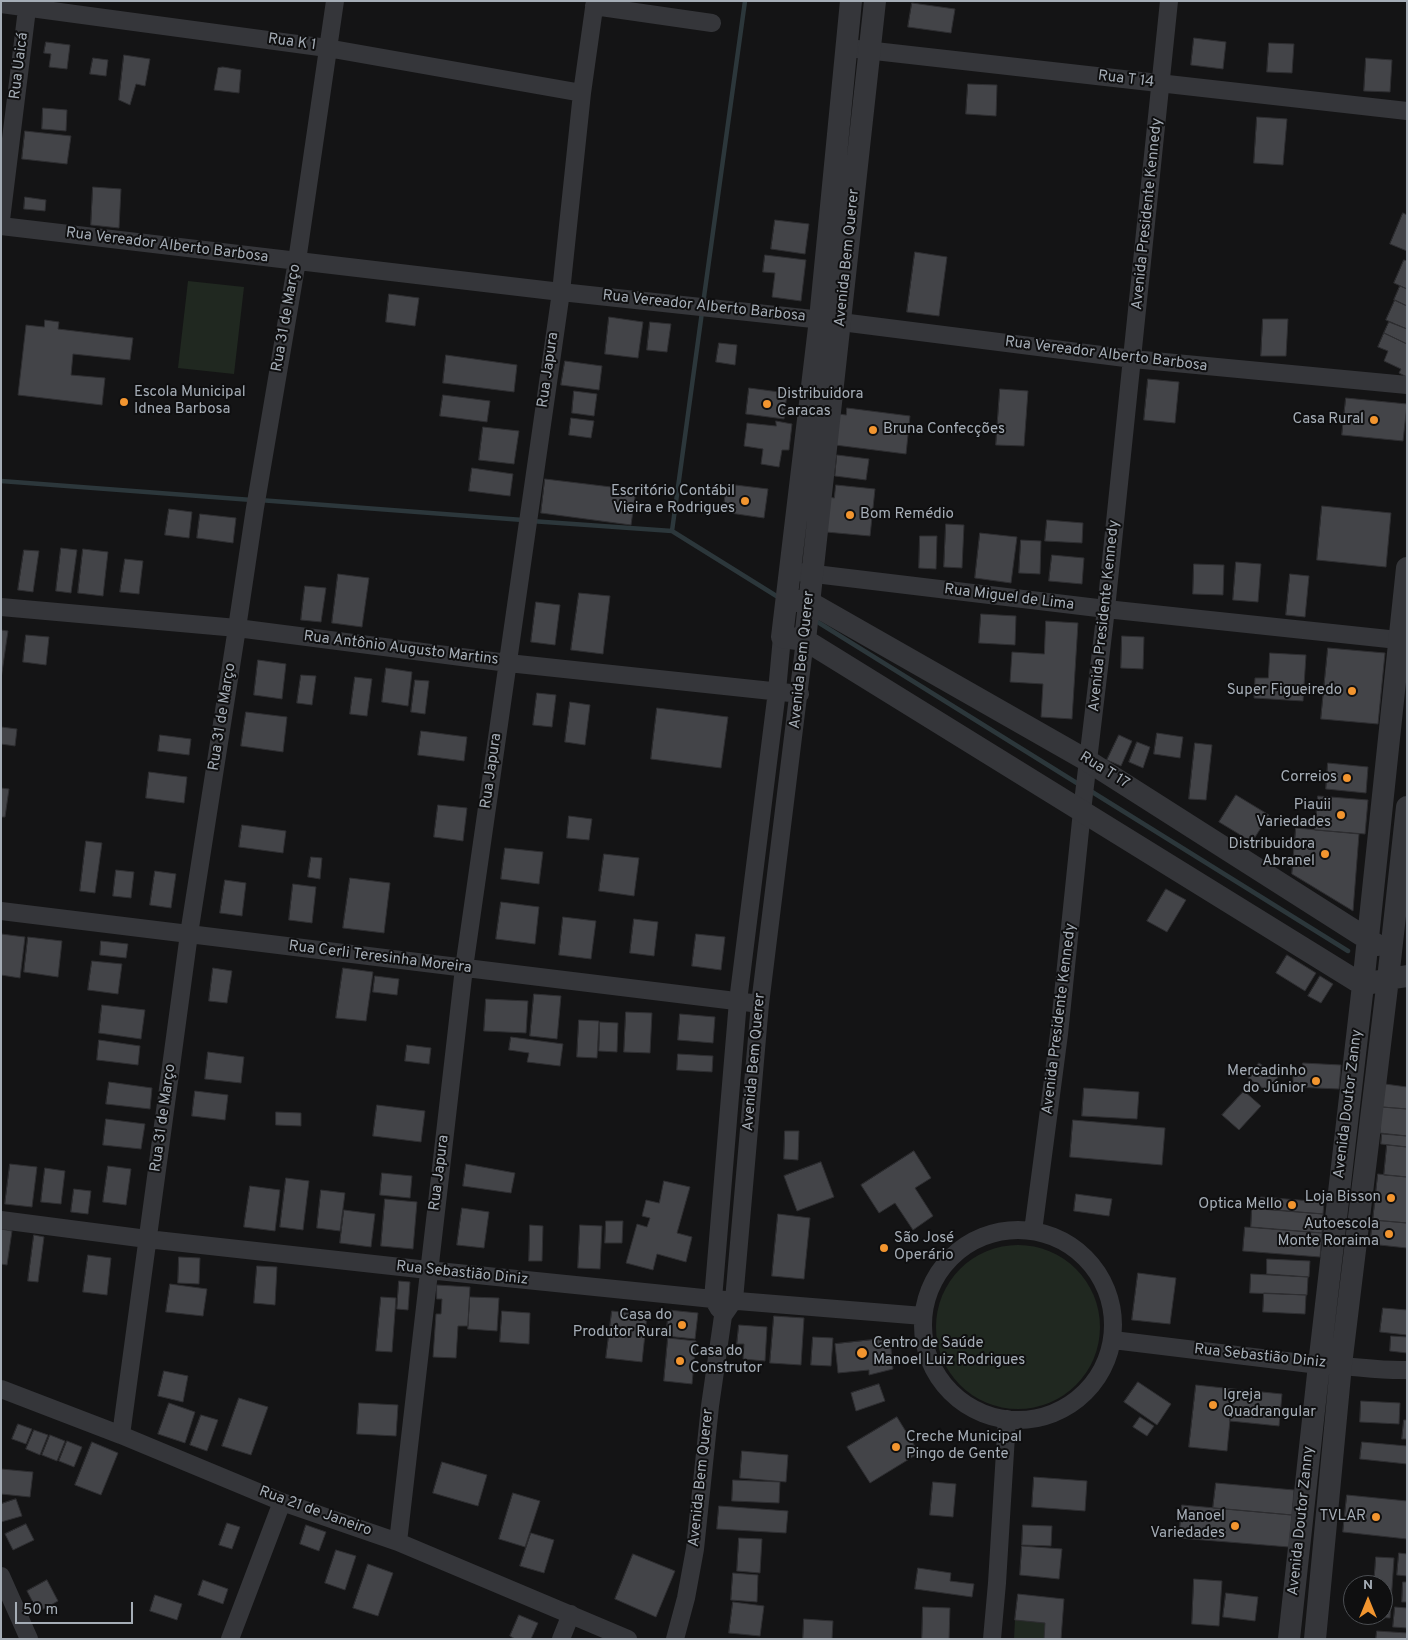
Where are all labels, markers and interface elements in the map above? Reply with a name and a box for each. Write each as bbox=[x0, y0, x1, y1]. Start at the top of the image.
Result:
street label: Rua K 1 bbox=[267, 31, 317, 55]
street label: Rua Uaicá bbox=[7, 32, 33, 100]
street label: Rua T 14 bbox=[1097, 68, 1155, 92]
street label: Avenida Presidente Kennedy bbox=[1129, 117, 1167, 311]
street label: Avenida Bem Querer bbox=[832, 188, 864, 328]
street label: Rua Vereador Alberto Barbosa bbox=[65, 225, 269, 267]
street label: Rua 31 de Março bbox=[269, 263, 305, 373]
street label: Rua Vereador Alberto Barbosa bbox=[602, 287, 806, 327]
street label: Rua Japura bbox=[535, 331, 563, 409]
street label: Rua Vereador Alberto Barbosa bbox=[1004, 334, 1208, 376]
place label: Escola Municipal Idnea Barbosa bbox=[134, 384, 246, 419]
place label: Distribuidora Caracas bbox=[777, 386, 863, 421]
marker: Escola Municipal Idnea Barbosa bbox=[118, 396, 130, 408]
marker: Distribuidora Caracas bbox=[761, 398, 773, 410]
place label: Casa Rural bbox=[1292, 411, 1364, 429]
marker: Casa Rural bbox=[1368, 414, 1380, 426]
place label: Bruna Confecções bbox=[883, 421, 1005, 439]
marker: Bruna Confecções bbox=[867, 424, 879, 436]
place label: Escritório Contábil Vieira e Rodrigues bbox=[611, 483, 735, 518]
marker: Escritório Contábil Vieira e Rodrigues bbox=[739, 495, 751, 507]
place label: Bom Remédio bbox=[860, 506, 954, 524]
marker: Bom Remédio bbox=[844, 509, 856, 521]
street label: Avenida Presidente Kennedy bbox=[1086, 519, 1124, 713]
street label: Rua Miguel de Lima bbox=[943, 581, 1075, 615]
street label: Avenida Bem Querer bbox=[787, 590, 819, 730]
street label: Rua Antônio Augusto Martins bbox=[302, 628, 500, 670]
street label: Rua 31 de Março bbox=[206, 662, 240, 772]
place label: Super Figueiredo bbox=[1227, 682, 1342, 700]
marker: Super Figueiredo bbox=[1346, 685, 1358, 697]
street label: Rua Japura bbox=[478, 732, 506, 810]
street label: Rua T 17 bbox=[1076, 749, 1132, 793]
place label: Correios bbox=[1281, 769, 1337, 787]
marker: Correios bbox=[1341, 772, 1353, 784]
place label: Piauii Variedades bbox=[1256, 797, 1331, 832]
marker: Piauii Variedades bbox=[1335, 809, 1347, 821]
place label: Distribuidora Abranel bbox=[1229, 836, 1315, 871]
marker: Distribuidora Abranel bbox=[1319, 848, 1331, 860]
street label: Avenida Presidente Kennedy bbox=[1039, 922, 1081, 1116]
street label: Rua Cerli Teresinha Moreira bbox=[288, 938, 472, 978]
street label: Avenida Bem Querer bbox=[740, 992, 770, 1132]
street label: Avenida Doutor Zanny bbox=[1331, 1028, 1367, 1180]
street label: Rua 31 de Março bbox=[148, 1063, 180, 1173]
place label: Mercadinho do Júnior bbox=[1227, 1063, 1306, 1098]
marker: Mercadinho do Júnior bbox=[1310, 1075, 1322, 1087]
street label: Rua Japura bbox=[426, 1134, 454, 1212]
place label: Loja Bisson bbox=[1305, 1189, 1381, 1207]
marker: Loja Bisson bbox=[1385, 1192, 1397, 1204]
place label: Optica Mello bbox=[1198, 1196, 1282, 1214]
marker: Optica Mello bbox=[1286, 1199, 1298, 1211]
place label: Autoescola Monte Roraima bbox=[1277, 1216, 1379, 1251]
marker: Autoescola Monte Roraima bbox=[1383, 1228, 1395, 1240]
place label: São José Operário bbox=[894, 1230, 954, 1265]
marker: São José Operário bbox=[878, 1242, 890, 1254]
street label: Rua Sebastião Diniz bbox=[395, 1258, 529, 1290]
place label: Casa do Produtor Rural bbox=[573, 1307, 672, 1342]
marker: Casa do Produtor Rural bbox=[676, 1319, 688, 1331]
place label: Centro de Saúde Manoel Luiz Rodrigues bbox=[873, 1335, 1025, 1370]
street label: Rua Sebastião Diniz bbox=[1193, 1341, 1327, 1373]
place label: Casa do Construtor bbox=[690, 1343, 762, 1378]
marker: Centro de Saúde Manoel Luiz Rodrigues bbox=[855, 1346, 869, 1360]
marker: Casa do Construtor bbox=[674, 1355, 686, 1367]
place label: Igreja Quadrangular bbox=[1223, 1387, 1316, 1422]
marker: Igreja Quadrangular bbox=[1207, 1399, 1219, 1411]
street label: Avenida Bem Querer bbox=[686, 1408, 718, 1548]
place label: Creche Municipal Pingo de Gente bbox=[906, 1429, 1022, 1464]
marker: Creche Municipal Pingo de Gente bbox=[890, 1441, 902, 1453]
street label: Avenida Doutor Zanny bbox=[1285, 1445, 1319, 1597]
street label: Rua 21 de Janeiro bbox=[256, 1483, 374, 1541]
place label: Manoel Variedades bbox=[1150, 1508, 1225, 1543]
place label: TVLAR bbox=[1319, 1508, 1366, 1526]
marker: TVLAR bbox=[1370, 1511, 1382, 1523]
marker: Manoel Variedades bbox=[1229, 1520, 1241, 1532]
north arrow bbox=[1343, 1575, 1393, 1625]
text: N bbox=[1363, 1577, 1373, 1594]
scale bar bbox=[18, 1592, 135, 1624]
text: 50 m bbox=[23, 1601, 58, 1620]

